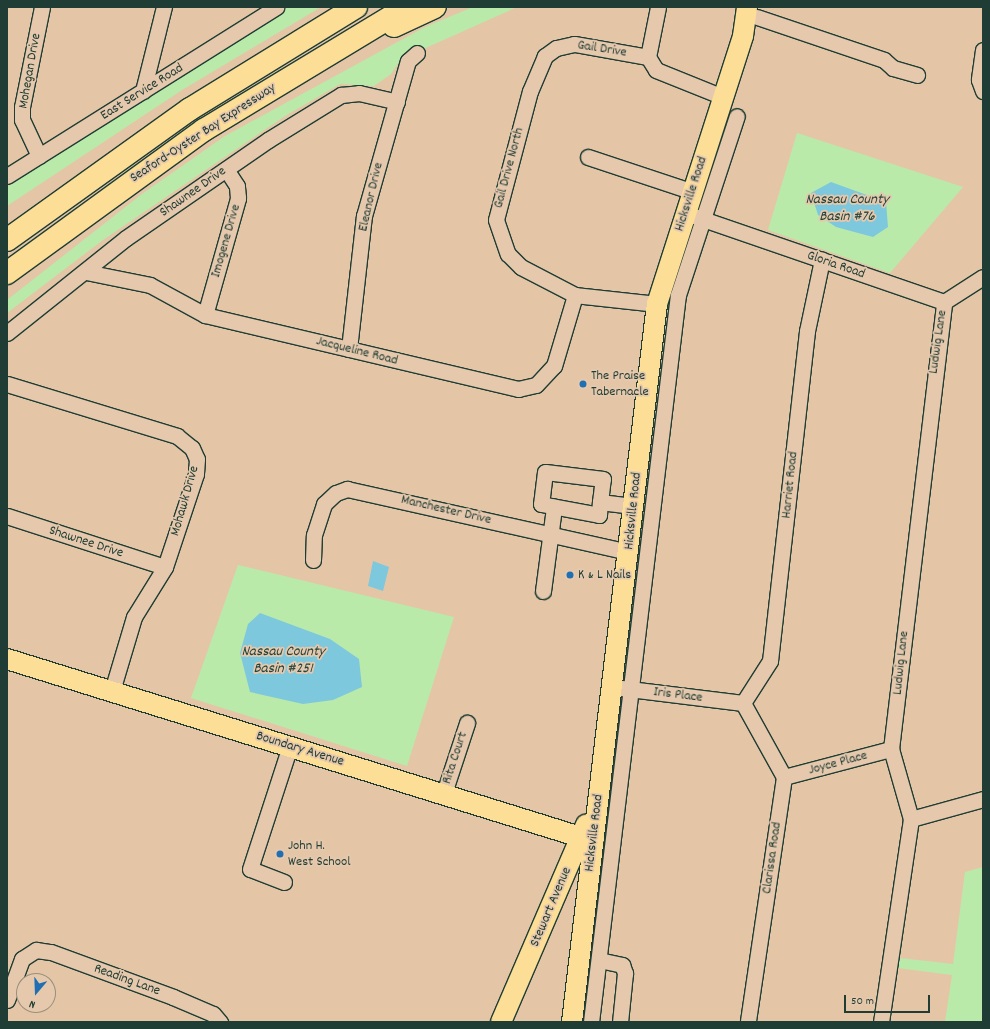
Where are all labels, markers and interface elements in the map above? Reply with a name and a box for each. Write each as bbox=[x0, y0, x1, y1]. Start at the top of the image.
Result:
street label: Mohegan Drive bbox=[15, 32, 45, 110]
street label: Gail Drive bbox=[576, 37, 628, 61]
street label: East Service Road bbox=[98, 60, 186, 124]
street label: Seaford-Oyster Bay Expressway bbox=[127, 80, 279, 186]
street label: Gail Drive North bbox=[490, 126, 528, 210]
street label: Hicksville Road bbox=[671, 155, 711, 233]
street label: Eleanor Drive bbox=[355, 161, 387, 233]
street label: Shawnee Drive bbox=[157, 163, 229, 221]
water label: Nassau County Basin #76 bbox=[805, 191, 889, 226]
street label: Imogene Drive bbox=[208, 202, 244, 280]
street label: Gloria Road bbox=[805, 247, 867, 283]
street label: Ludwig Lane bbox=[925, 309, 951, 375]
street label: Jacqueline Road bbox=[314, 333, 400, 369]
place label: The Praise Tabernacle bbox=[591, 368, 649, 400]
marker: The Praise Tabernacle bbox=[578, 379, 588, 389]
street label: Harriet Road bbox=[778, 451, 802, 519]
street label: Mohawk Drive bbox=[167, 464, 203, 538]
street label: Hicksville Road bbox=[621, 472, 645, 550]
street label: Manchester Drive bbox=[399, 491, 493, 529]
street label: Shawnee Drive bbox=[47, 522, 125, 562]
place label: K & L Nails bbox=[578, 567, 631, 583]
marker: K & L Nails bbox=[565, 570, 575, 580]
street label: Ludwig Lane bbox=[889, 630, 913, 696]
water label: Nassau County Basin #251 bbox=[241, 643, 325, 678]
street label: Iris Place bbox=[653, 684, 703, 706]
street label: Boundary Avenue bbox=[254, 728, 346, 770]
street label: Rita Court bbox=[439, 730, 471, 786]
street label: Joyce Place bbox=[807, 747, 869, 779]
street label: Hicksville Road bbox=[581, 793, 607, 873]
street label: Clarissa Road bbox=[759, 821, 785, 895]
place label: John H. West School bbox=[288, 838, 350, 870]
marker: John H. West School bbox=[275, 849, 285, 859]
street label: Stewart Avenue bbox=[527, 865, 575, 949]
street label: Reading Lane bbox=[92, 960, 162, 1000]
north arrow bbox=[16, 973, 56, 1013]
scale bar bbox=[846, 987, 932, 1013]
text: 50 m bbox=[851, 993, 874, 1010]
text: N bbox=[27, 995, 38, 1012]

